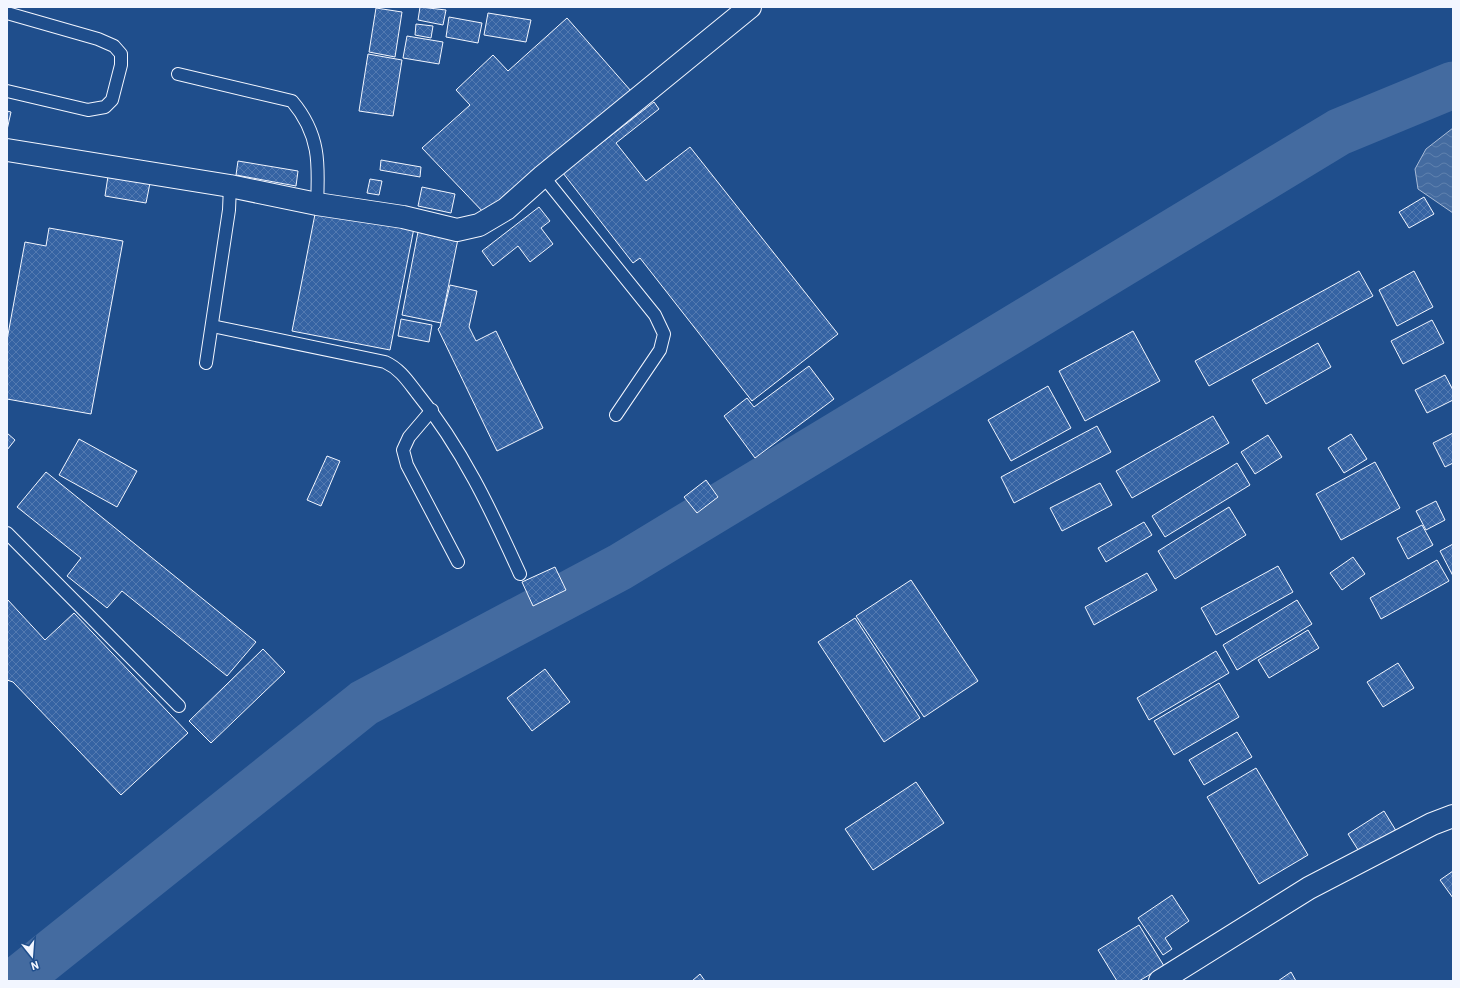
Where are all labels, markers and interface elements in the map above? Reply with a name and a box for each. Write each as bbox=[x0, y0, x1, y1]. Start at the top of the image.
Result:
north arrow bbox=[12, 936, 52, 976]
text: N bbox=[30, 959, 40, 973]

